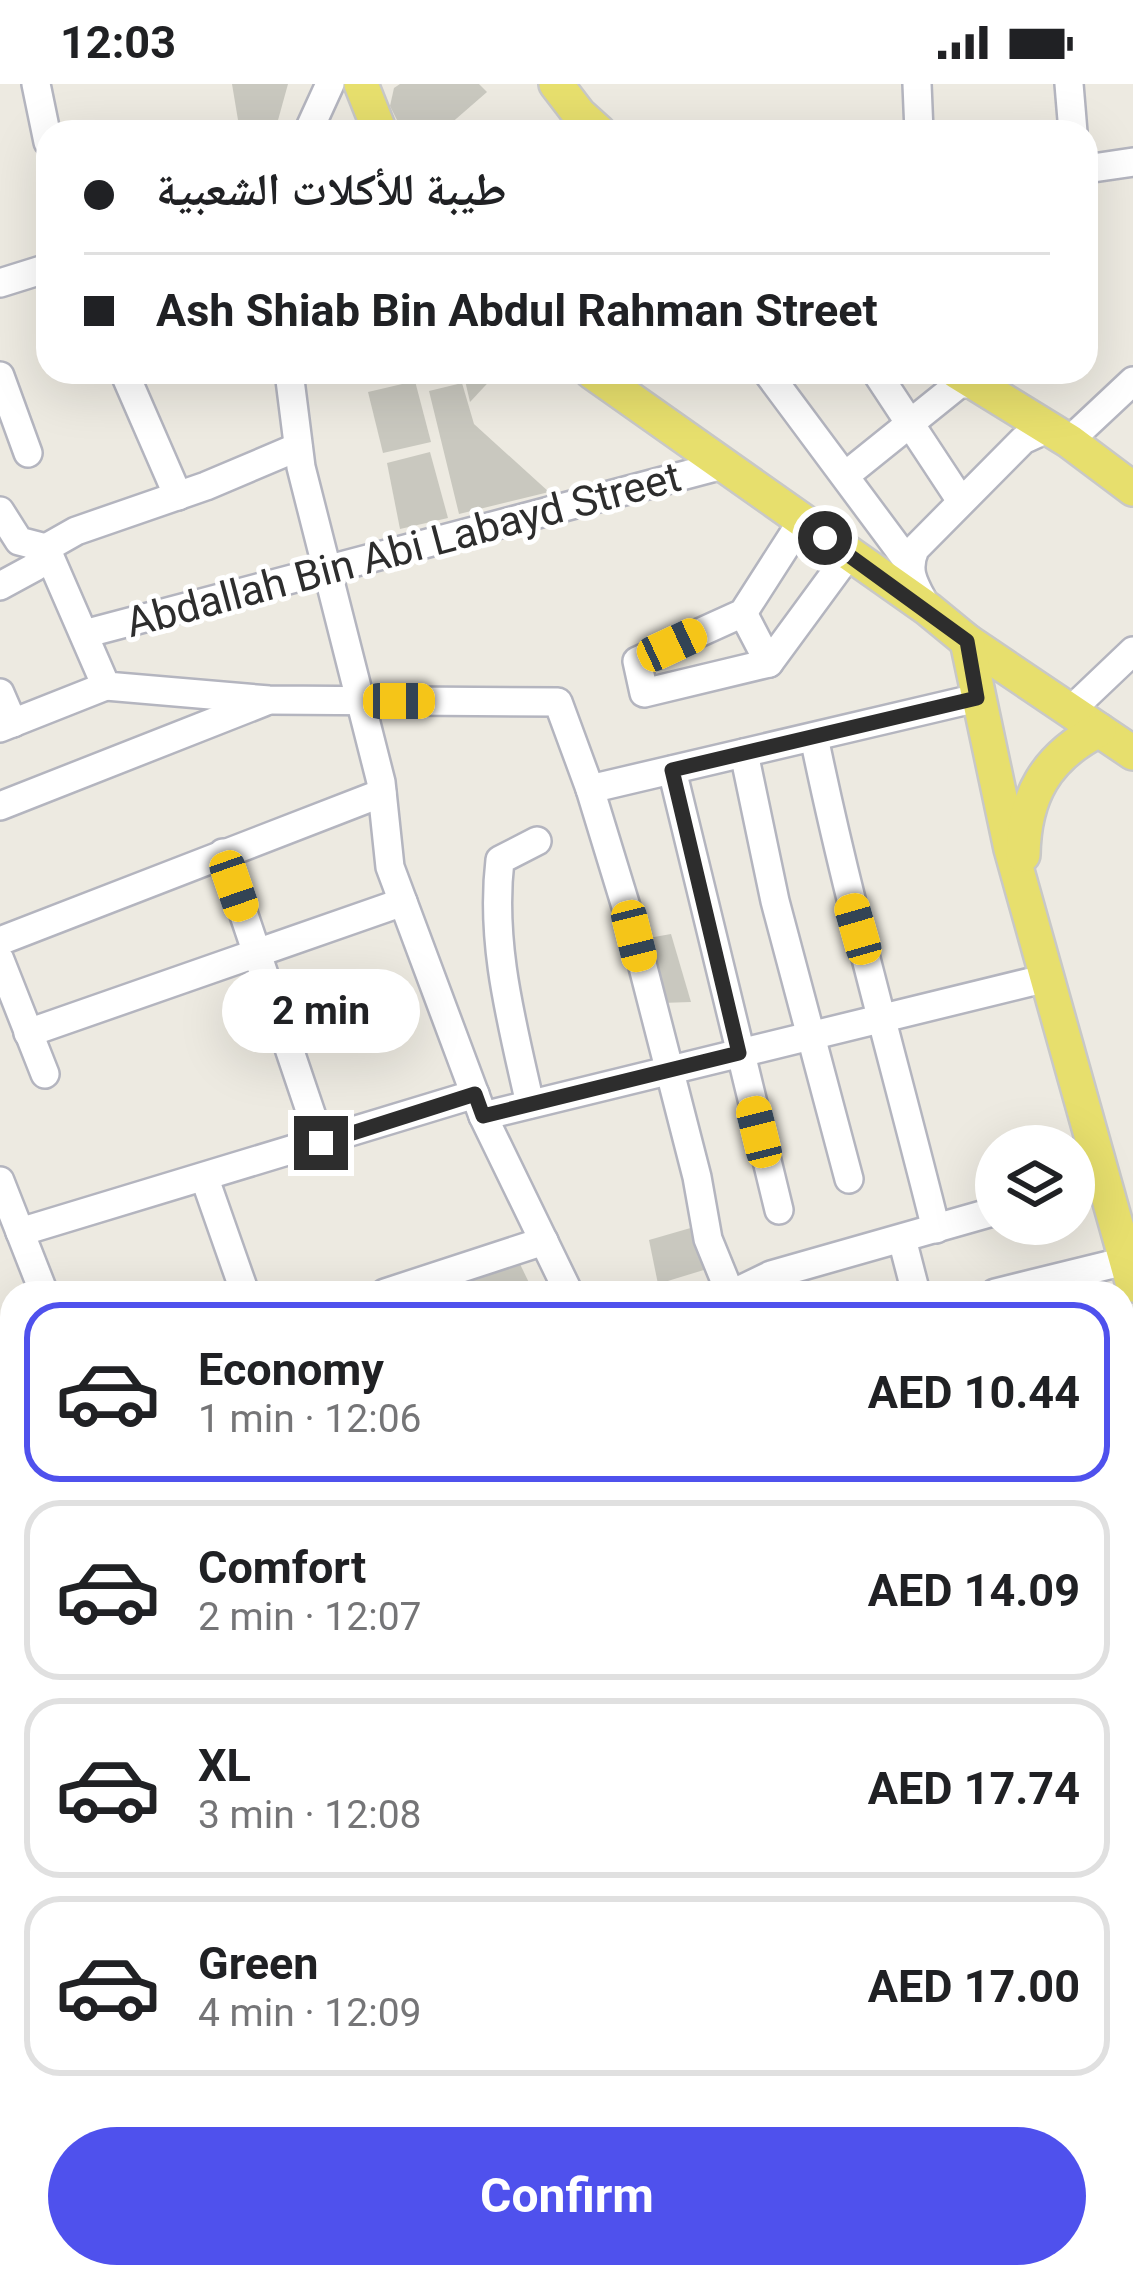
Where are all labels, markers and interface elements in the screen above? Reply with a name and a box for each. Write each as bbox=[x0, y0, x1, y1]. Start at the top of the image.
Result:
text: 12:03 bbox=[60, 16, 176, 69]
text: طيبة للأكلات الشعبية bbox=[156, 163, 507, 216]
text: Ash Shiab Bin Abdul Rahman Street bbox=[156, 284, 878, 337]
street label: Abdallah Bin Abi Labayd Street bbox=[121, 452, 686, 647]
route start bbox=[798, 511, 852, 565]
car bbox=[632, 613, 712, 677]
car bbox=[363, 683, 435, 719]
car bbox=[205, 846, 263, 926]
car bbox=[831, 889, 885, 969]
car bbox=[608, 897, 660, 975]
callout: 2 min bbox=[222, 969, 420, 1053]
text: 2 min bbox=[272, 988, 370, 1034]
car bbox=[733, 1093, 785, 1171]
route end bbox=[294, 1116, 348, 1170]
map controls bbox=[975, 1125, 1095, 1245]
button: layers bbox=[975, 1125, 1095, 1245]
icon: car bbox=[54, 1338, 162, 1446]
text: Economy bbox=[198, 1343, 384, 1396]
text: AED 10.44 bbox=[868, 1366, 1080, 1419]
text: 1 min · 12:06 bbox=[198, 1396, 421, 1442]
icon: car bbox=[54, 1536, 162, 1644]
text: Comfort bbox=[198, 1541, 366, 1594]
text: AED 14.09 bbox=[868, 1564, 1080, 1617]
text: 2 min · 12:07 bbox=[198, 1594, 421, 1640]
icon: car bbox=[54, 1734, 162, 1842]
text: XL bbox=[198, 1739, 251, 1792]
text: AED 17.74 bbox=[868, 1762, 1080, 1815]
text: 3 min · 12:08 bbox=[198, 1792, 421, 1838]
icon: car bbox=[54, 1932, 162, 2040]
text: Green bbox=[198, 1937, 319, 1990]
text: AED 17.00 bbox=[868, 1960, 1080, 2013]
text: 4 min · 12:09 bbox=[198, 1990, 421, 2036]
button: Confirm bbox=[48, 2127, 1086, 2265]

